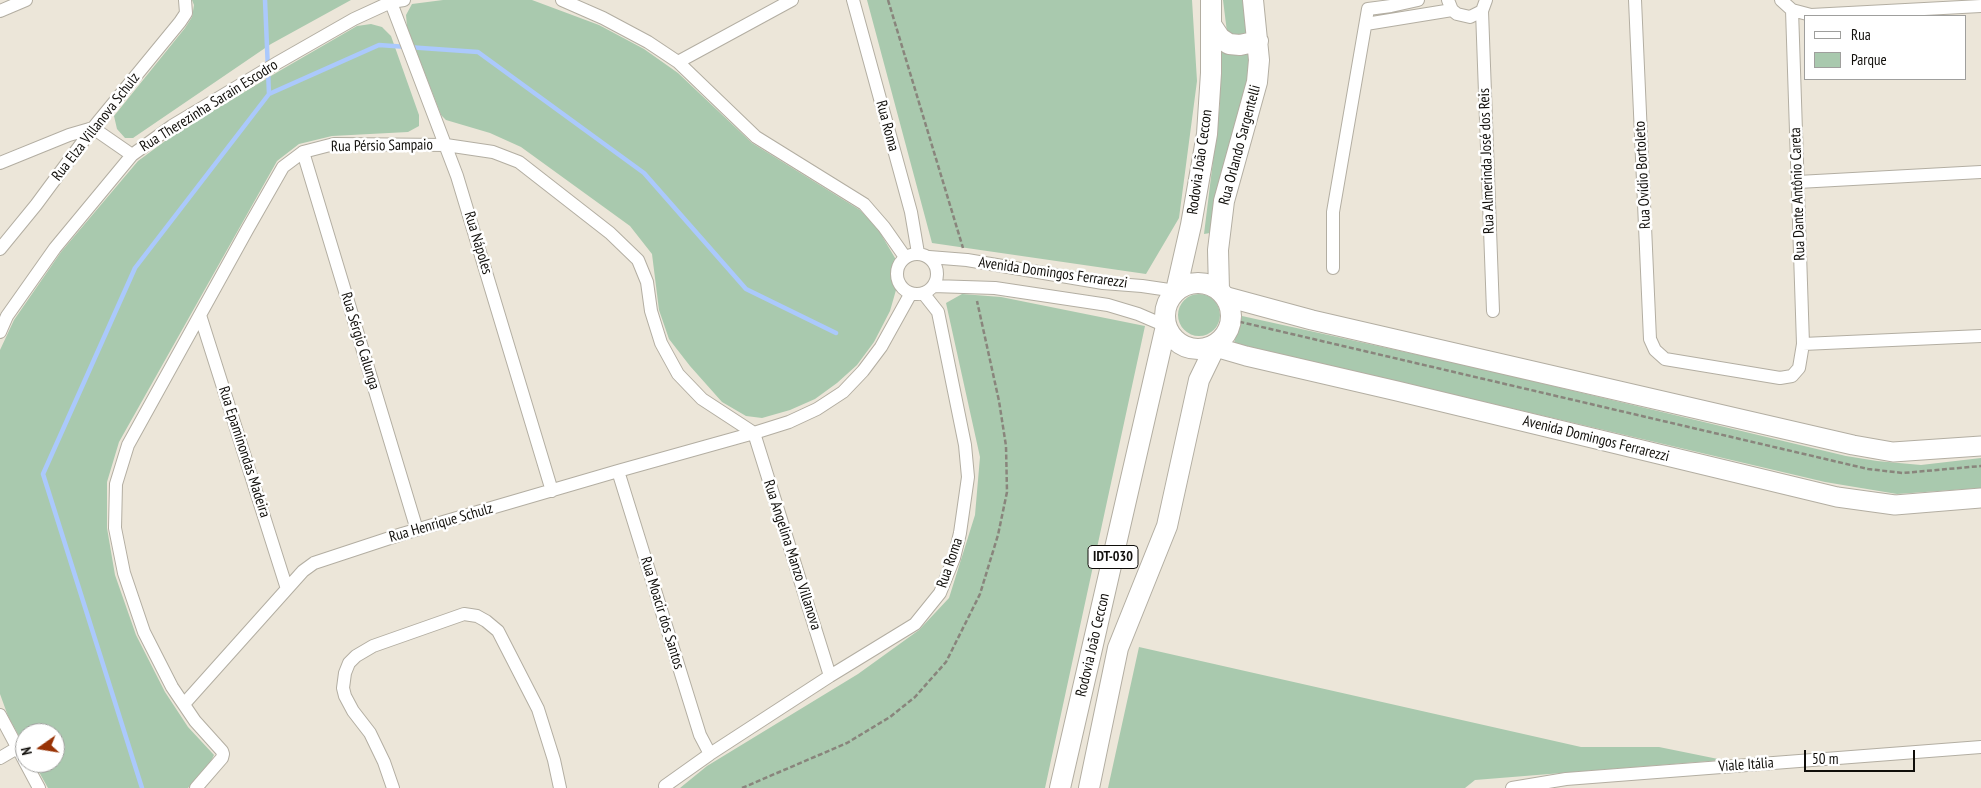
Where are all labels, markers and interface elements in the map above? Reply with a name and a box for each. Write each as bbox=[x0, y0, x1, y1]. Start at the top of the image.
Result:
legend bbox=[1804, 15, 1966, 80]
text: Rua bbox=[1851, 25, 1871, 44]
text: Parque bbox=[1851, 50, 1887, 69]
street label: Rua Therezinha Sarain Escodro bbox=[137, 56, 281, 156]
street label: Rua Elza Villanova Schulz bbox=[48, 69, 144, 185]
street label: Rua Orlando Sargentelli bbox=[1215, 83, 1265, 207]
street label: Rua Almerinda José dos Reis bbox=[1475, 88, 1499, 234]
street label: Rua Roma bbox=[872, 99, 902, 153]
street label: Rodovia João Ceccon bbox=[1184, 108, 1216, 216]
street label: Rua Ovídio Bortoleto bbox=[1631, 121, 1655, 229]
street label: Rua Dante Antônio Careta bbox=[1787, 127, 1809, 261]
street label: Rua Pérsio Sampaio bbox=[331, 136, 433, 156]
street label: Rua Nápoles bbox=[460, 209, 496, 277]
street label: Avenida Domingos Ferrarezzi bbox=[977, 254, 1129, 292]
street label: Rua Sérgio Calunga bbox=[337, 290, 383, 392]
street label: Rua Epaminondas Madeira bbox=[214, 384, 274, 520]
street label: Avenida Domingos Ferrarezzi bbox=[1521, 412, 1671, 466]
street label: Rua Angelina Manzo Villanova bbox=[759, 478, 825, 632]
street label: Rua Henrique Schulz bbox=[387, 500, 495, 546]
street label: Rua Roma bbox=[933, 536, 967, 590]
road number: IDT-030 bbox=[1088, 546, 1138, 568]
street label: Rua Moacir dos Santos bbox=[636, 555, 688, 671]
street label: Rodovia João Ceccon bbox=[1072, 591, 1114, 699]
north arrow bbox=[15, 723, 65, 773]
scale bar bbox=[1806, 740, 1917, 772]
text: N bbox=[17, 745, 36, 757]
text: 50 m bbox=[1812, 749, 1838, 768]
street label: Viale Itália bbox=[1718, 754, 1774, 776]

